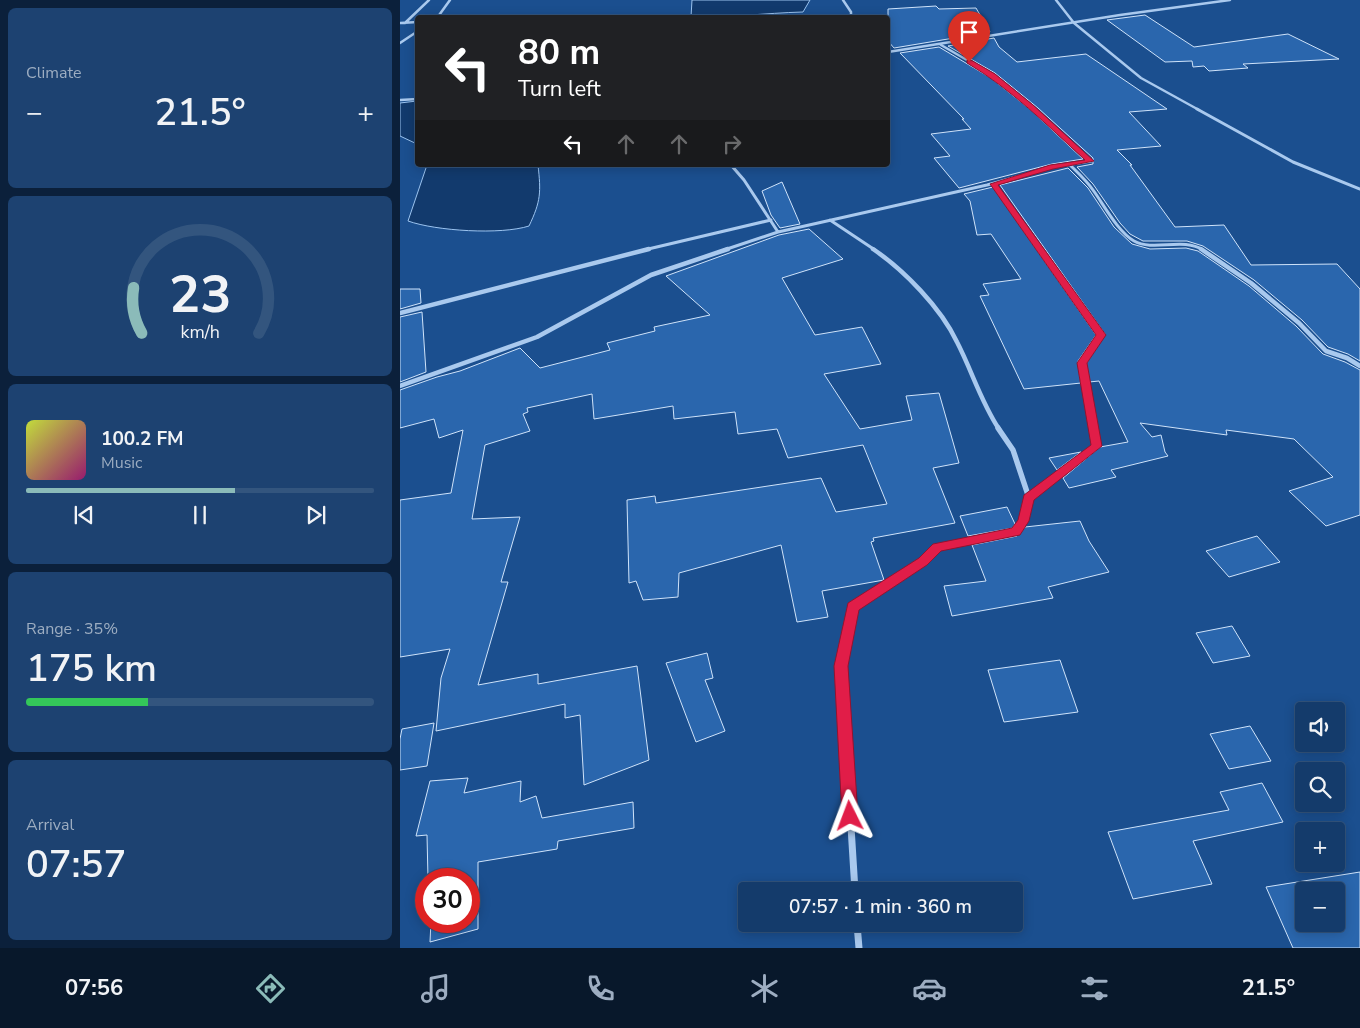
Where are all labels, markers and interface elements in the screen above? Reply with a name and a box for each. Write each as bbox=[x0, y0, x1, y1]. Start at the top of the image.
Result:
pin bbox=[948, 11, 990, 62]
icon: arrive bbox=[955, 18, 983, 46]
text: 80 m bbox=[518, 29, 600, 76]
icon: left bbox=[435, 35, 500, 100]
text: Climate bbox=[26, 62, 81, 84]
text: Turn left bbox=[518, 74, 601, 104]
text: 21.5° bbox=[154, 87, 246, 138]
text: − bbox=[26, 94, 43, 132]
text: + bbox=[357, 94, 374, 132]
icon: left bbox=[559, 130, 587, 158]
icon: ahead bbox=[612, 130, 640, 158]
icon: ahead bbox=[665, 130, 693, 158]
icon: right bbox=[718, 130, 746, 158]
text: 23 bbox=[169, 259, 231, 330]
text: km/h bbox=[180, 320, 220, 344]
text: 100.2 FM bbox=[101, 426, 184, 452]
text: Music bbox=[101, 452, 142, 474]
icon: previous bbox=[70, 501, 98, 529]
icon: pause bbox=[186, 501, 214, 529]
icon: next bbox=[302, 501, 330, 529]
text: Range · 35% bbox=[26, 618, 118, 640]
text: 175 km bbox=[26, 643, 157, 694]
map controls bbox=[1295, 702, 1345, 932]
button: sound bbox=[1295, 702, 1345, 752]
button: search bbox=[1295, 762, 1345, 812]
position arrow bbox=[823, 789, 875, 841]
text: Arrival bbox=[26, 814, 74, 836]
button: + bbox=[1295, 822, 1345, 872]
text: 07:57 bbox=[26, 839, 126, 890]
speed limit sign: 30 bbox=[415, 868, 480, 933]
button: − bbox=[1295, 882, 1345, 932]
text: 07:57 · 1 min · 360 m bbox=[789, 894, 972, 920]
icon: directions bbox=[253, 971, 288, 1006]
icon: music bbox=[418, 971, 453, 1006]
icon: phone bbox=[583, 971, 618, 1006]
icon: climate bbox=[747, 971, 782, 1006]
icon: car bbox=[912, 971, 947, 1006]
icon: filters bbox=[1077, 971, 1112, 1006]
text: 07:56 bbox=[65, 973, 123, 1003]
text: 21.5° bbox=[1242, 973, 1295, 1003]

